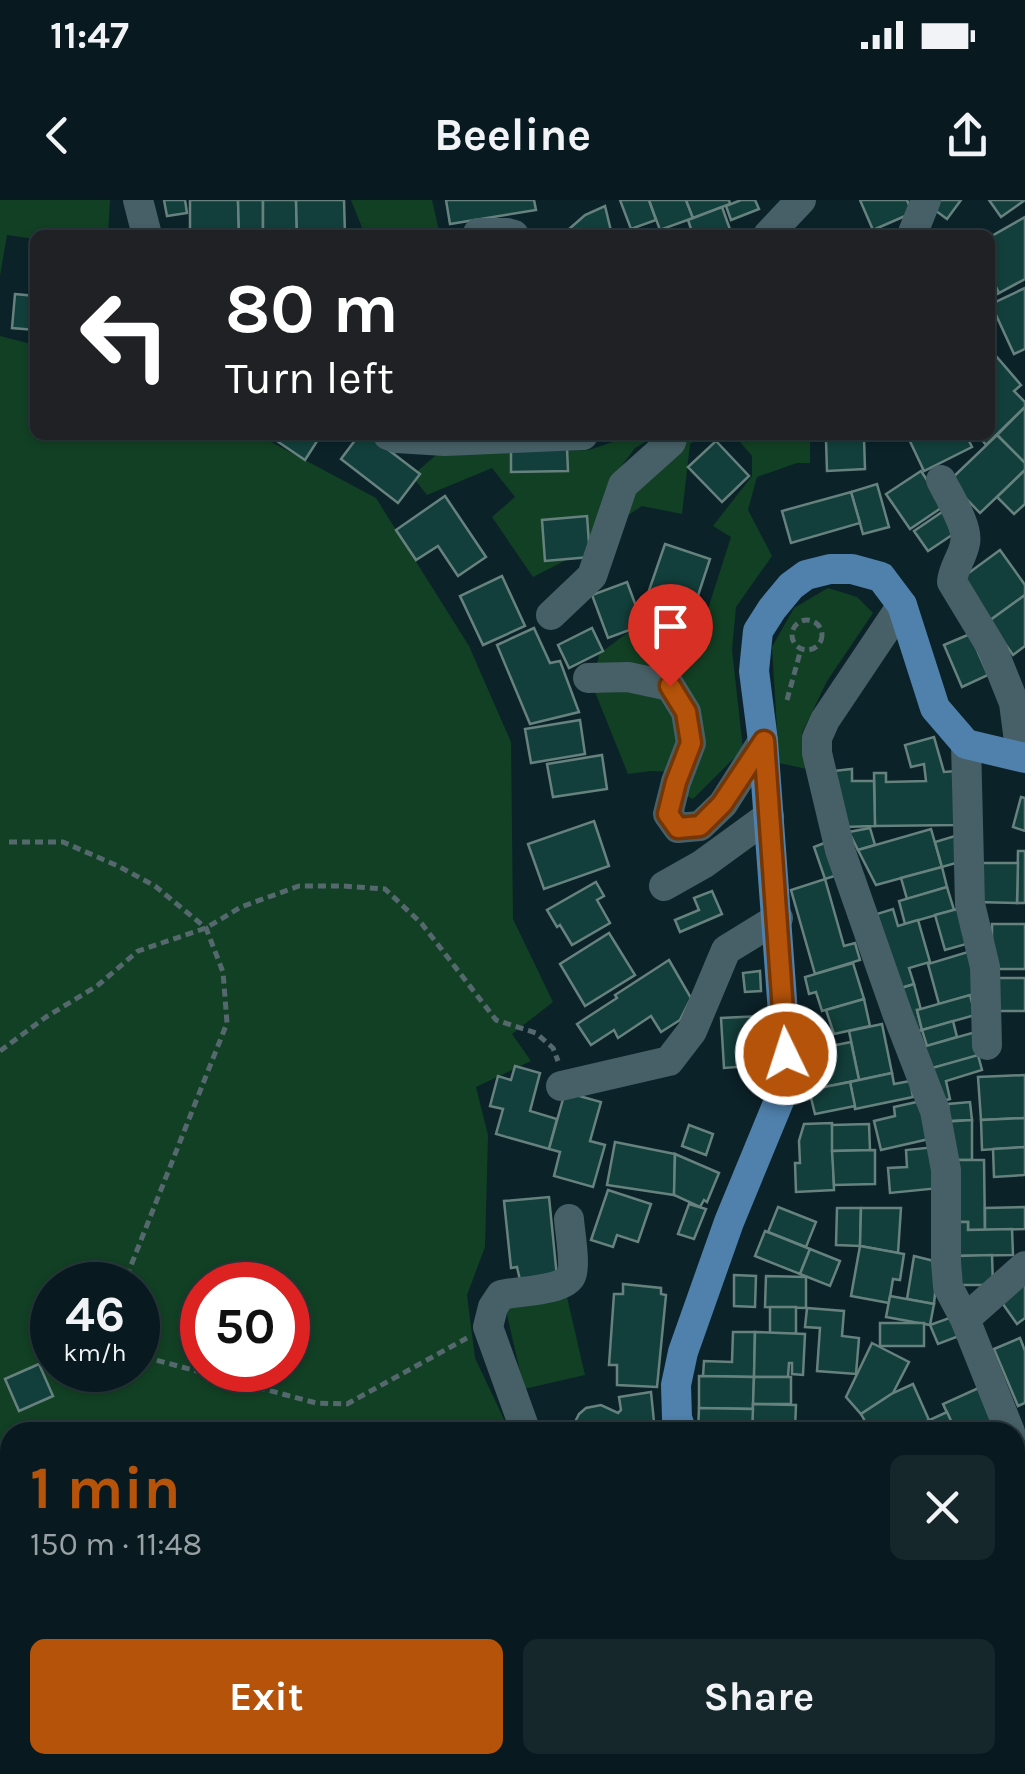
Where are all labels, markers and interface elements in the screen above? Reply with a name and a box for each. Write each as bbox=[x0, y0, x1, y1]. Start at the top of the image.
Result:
text: 11:47 bbox=[50, 13, 129, 58]
icon: back bbox=[30, 108, 85, 163]
icon: share bbox=[940, 108, 995, 163]
text: Beeline bbox=[434, 109, 591, 161]
text: 80 m bbox=[225, 268, 399, 350]
icon: left bbox=[60, 270, 190, 400]
text: Turn left bbox=[225, 352, 394, 404]
pin bbox=[628, 584, 713, 687]
icon: arrive bbox=[643, 599, 698, 654]
position arrow bbox=[734, 1002, 838, 1106]
speed limit sign: 50 bbox=[180, 1262, 310, 1392]
text: 46 bbox=[65, 1285, 125, 1344]
text: km/h bbox=[63, 1338, 127, 1367]
text: 1 min bbox=[30, 1453, 181, 1523]
button: close bbox=[890, 1455, 995, 1560]
text: 150 m · 11:48 bbox=[30, 1526, 202, 1563]
button: Exit bbox=[30, 1639, 503, 1754]
button: Share bbox=[523, 1639, 995, 1754]

